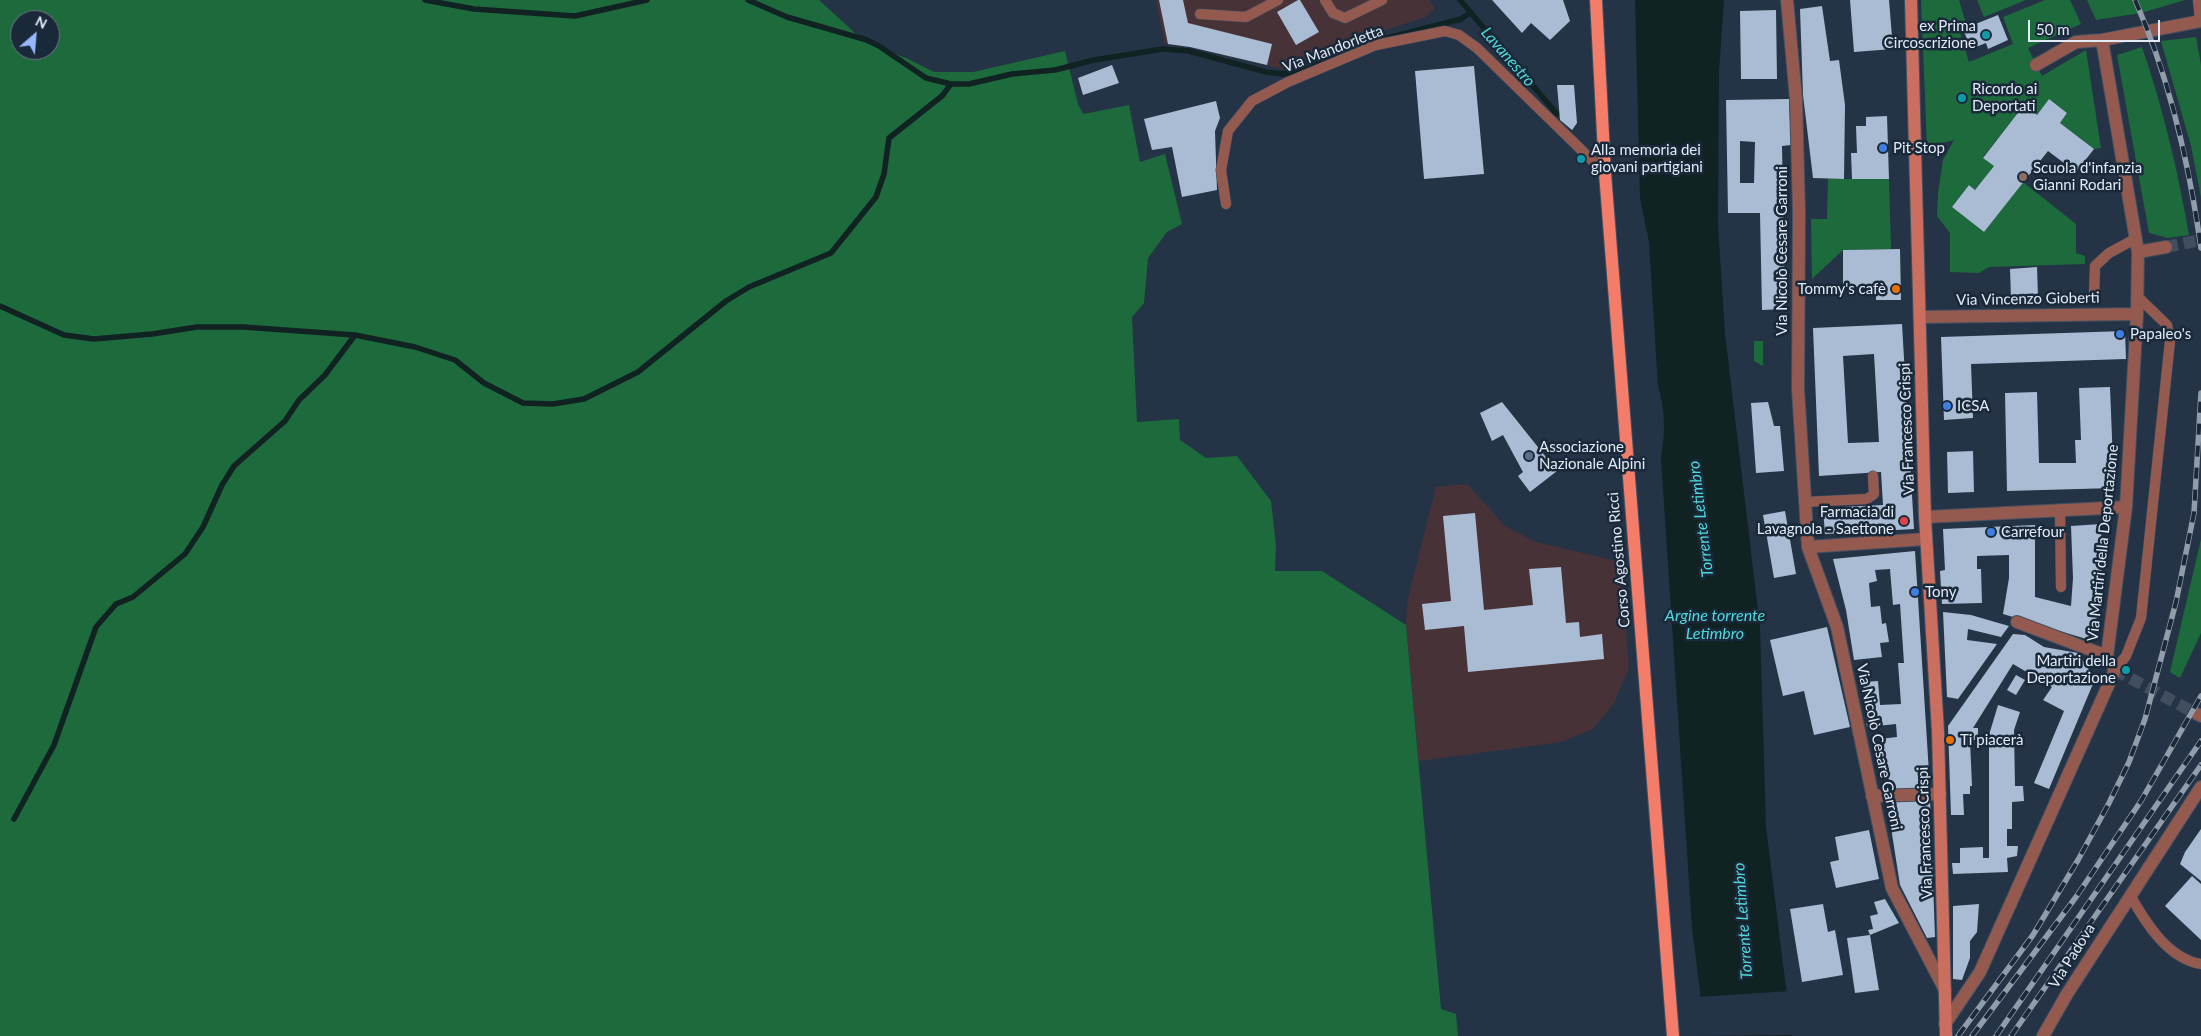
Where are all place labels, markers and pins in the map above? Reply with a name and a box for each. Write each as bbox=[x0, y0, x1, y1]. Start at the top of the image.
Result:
place label: ex Prima Circoscrizione bbox=[1884, 17, 1976, 52]
marker: ex Prima Circoscrizione bbox=[1980, 29, 1992, 41]
place label: Ricordo ai Deportati bbox=[1972, 80, 2037, 115]
marker: Ricordo ai Deportati bbox=[1956, 92, 1968, 104]
place label: Pit Stop bbox=[1893, 139, 1945, 157]
place label: Alla memoria dei giovani partigiani bbox=[1591, 141, 1703, 176]
marker: Pit Stop bbox=[1877, 142, 1889, 154]
marker: Alla memoria dei giovani partigiani bbox=[1575, 153, 1587, 165]
place label: Scuola d'infanzia Gianni Rodari bbox=[2033, 159, 2142, 194]
marker: Scuola d'infanzia Gianni Rodari bbox=[2017, 171, 2029, 183]
place label: Tommy's cafè bbox=[1798, 280, 1886, 298]
marker: Tommy's cafè bbox=[1890, 283, 1902, 295]
place label: Papaleo's bbox=[2130, 325, 2191, 343]
marker: Papaleo's bbox=[2114, 328, 2126, 340]
place label: ICSA bbox=[1957, 397, 1989, 415]
marker: ICSA bbox=[1941, 400, 1953, 412]
place label: Associazione Nazionale Alpini bbox=[1539, 438, 1645, 473]
marker: Associazione Nazionale Alpini bbox=[1523, 450, 1535, 462]
place label: Farmacia di Lavagnola - Saettone bbox=[1757, 503, 1894, 538]
marker: Farmacia di Lavagnola - Saettone bbox=[1898, 515, 1910, 527]
place label: Carrefour bbox=[2001, 523, 2064, 541]
marker: Carrefour bbox=[1985, 526, 1997, 538]
place label: Tony bbox=[1925, 583, 1956, 601]
marker: Tony bbox=[1909, 586, 1921, 598]
place label: Martiri della Deportazione bbox=[2026, 652, 2116, 687]
marker: Martiri della Deportazione bbox=[2120, 664, 2132, 676]
place label: Ti piacerà bbox=[1960, 731, 2023, 749]
marker: Ti piacerà bbox=[1944, 734, 1956, 746]

